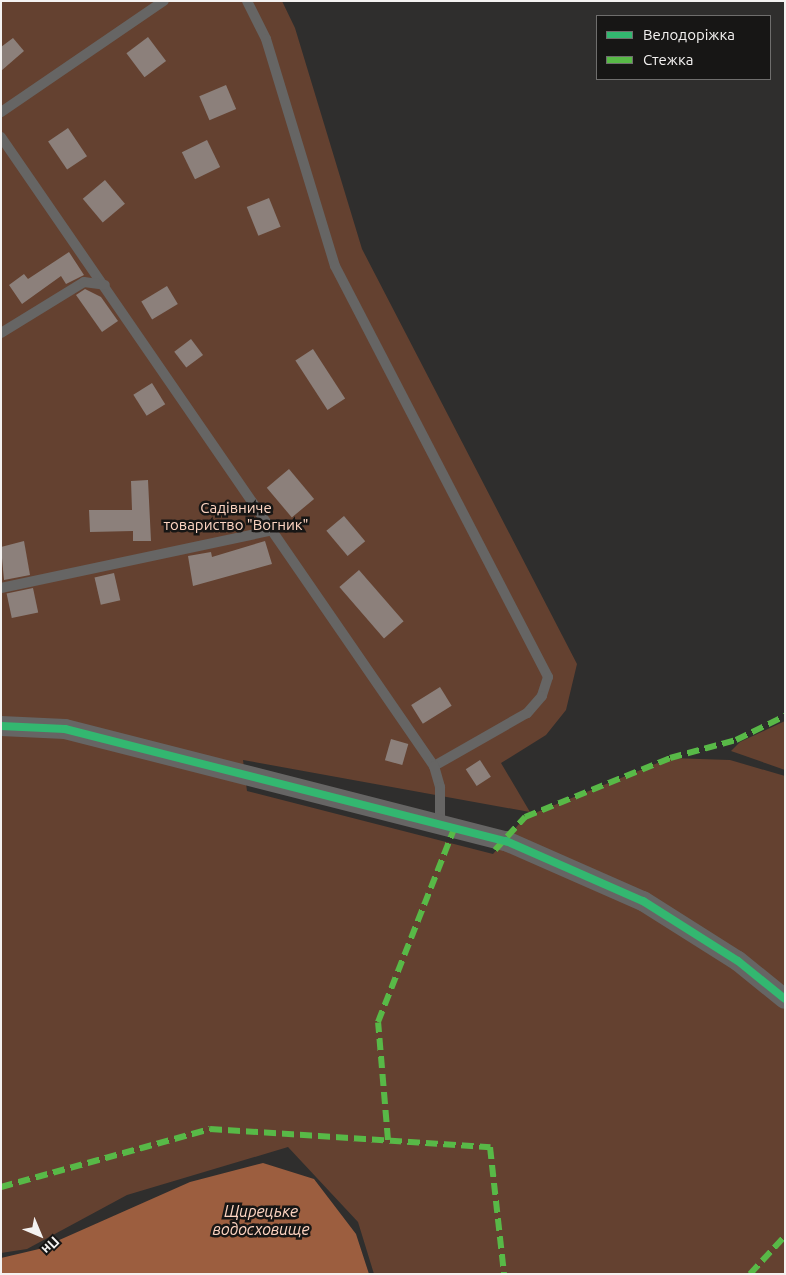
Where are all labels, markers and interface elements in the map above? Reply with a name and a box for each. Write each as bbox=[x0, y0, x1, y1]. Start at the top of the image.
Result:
legend bbox=[596, 15, 771, 80]
text: Велодоріжка bbox=[643, 26, 735, 43]
text: Стежка bbox=[643, 51, 693, 68]
park label: Садівниче товариство "Вогник" bbox=[163, 498, 309, 533]
water label: Щирецьке водосховище bbox=[212, 1201, 310, 1239]
north arrow bbox=[15, 1210, 65, 1260]
text: Пн bbox=[38, 1233, 63, 1258]

